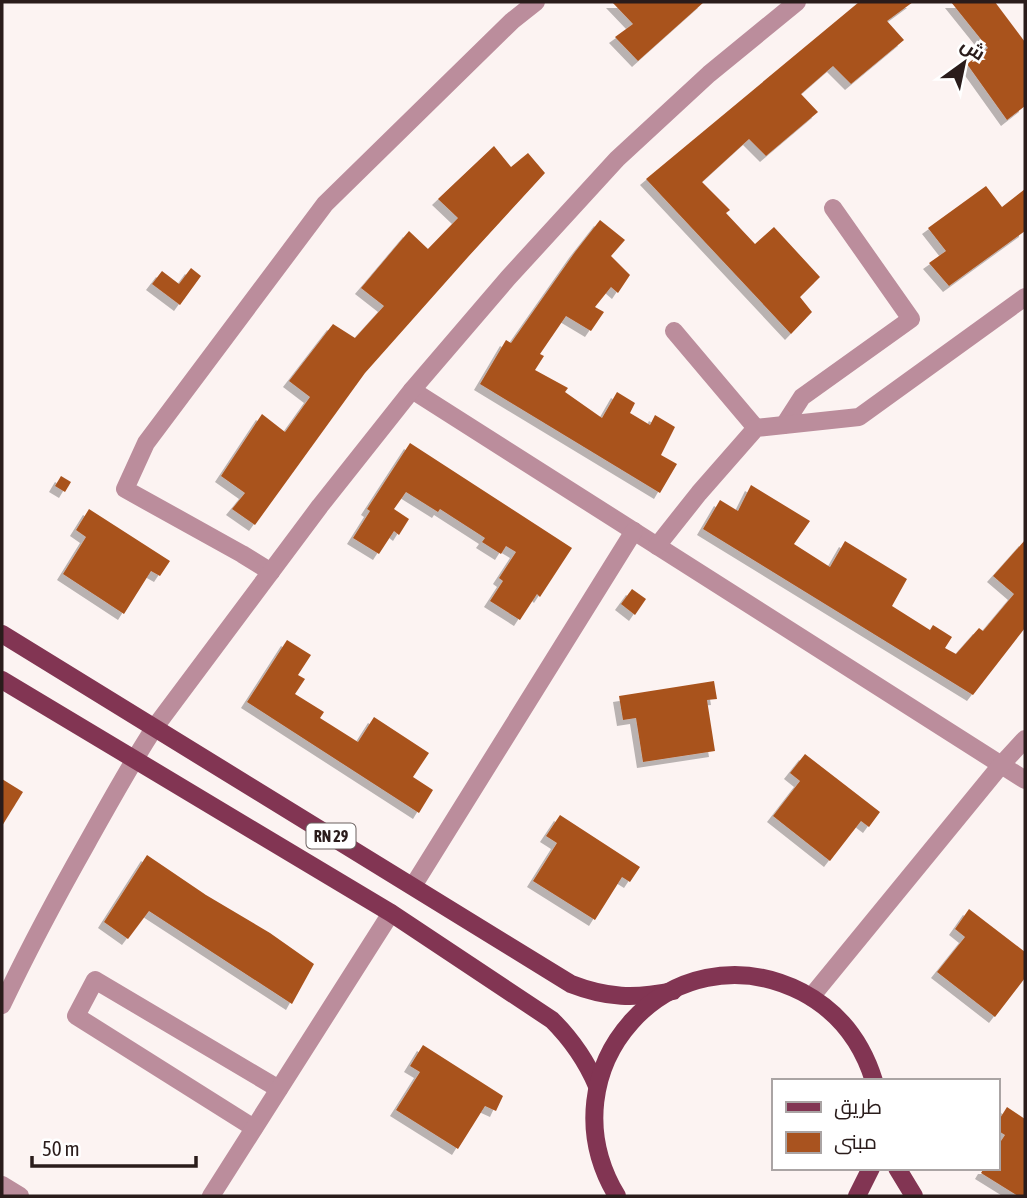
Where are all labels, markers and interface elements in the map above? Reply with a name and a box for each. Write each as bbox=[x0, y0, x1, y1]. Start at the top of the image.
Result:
north arrow bbox=[929, 28, 999, 98]
text: ش bbox=[956, 33, 989, 65]
road number: RN 29 bbox=[306, 824, 356, 848]
legend bbox=[772, 1079, 999, 1170]
text: طريق bbox=[834, 1094, 882, 1120]
scale bar bbox=[32, 1124, 196, 1168]
text: مبنى bbox=[834, 1129, 877, 1155]
text: 50 m bbox=[42, 1136, 80, 1160]

